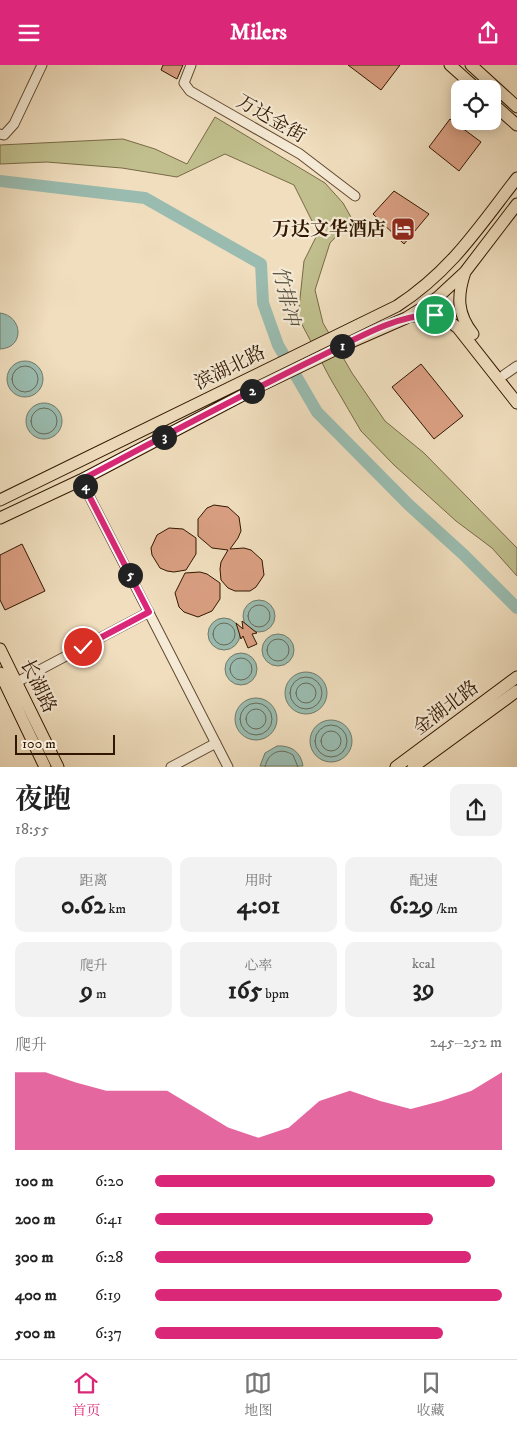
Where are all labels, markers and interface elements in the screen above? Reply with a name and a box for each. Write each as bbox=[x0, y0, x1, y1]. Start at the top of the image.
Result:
icon: menu bbox=[15, 19, 43, 47]
text: Milers bbox=[230, 19, 287, 46]
icon: share bbox=[474, 19, 502, 47]
map controls bbox=[451, 80, 501, 130]
button: locate bbox=[451, 80, 501, 130]
street label: 万达金街 bbox=[232, 90, 310, 148]
hotel icon: 万达文华酒店 bbox=[390, 216, 416, 242]
place label: 万达文华酒店 bbox=[272, 218, 386, 241]
water label: 竹排冲 bbox=[266, 264, 305, 331]
pin bbox=[414, 294, 456, 336]
icon: arrive bbox=[421, 301, 449, 329]
pin: 1 bbox=[330, 333, 354, 359]
text: 1 bbox=[340, 337, 345, 355]
street label: 滨湖北路 bbox=[191, 341, 269, 395]
pin: 2 bbox=[240, 379, 264, 403]
text: 2 bbox=[249, 382, 256, 400]
pin: 3 bbox=[152, 425, 176, 449]
text: 3 bbox=[162, 428, 167, 446]
pin: 4 bbox=[72, 473, 98, 499]
text: 4 bbox=[81, 477, 90, 495]
pin: 5 bbox=[118, 563, 142, 587]
text: 5 bbox=[127, 566, 134, 584]
pin bbox=[62, 626, 104, 668]
icon: check bbox=[69, 633, 97, 661]
street label: 长湖路 bbox=[15, 655, 61, 717]
street label: 金湖北路 bbox=[409, 676, 483, 740]
scale bar bbox=[15, 731, 115, 755]
text: 100 m bbox=[22, 735, 56, 753]
text: 夜跑 bbox=[15, 782, 71, 817]
button: share bbox=[450, 784, 502, 836]
text: 18:55 bbox=[15, 819, 49, 839]
text: 距离 bbox=[80, 872, 108, 890]
text: 用时 bbox=[245, 872, 273, 890]
text: 配速 bbox=[410, 872, 438, 890]
text: 0.62 bbox=[61, 890, 106, 921]
text: 4:01 bbox=[237, 890, 280, 921]
text: 6:29 bbox=[389, 890, 434, 921]
text: km bbox=[106, 900, 126, 918]
text: /km bbox=[434, 900, 458, 918]
text: kcal bbox=[412, 955, 435, 973]
text: 爬升 bbox=[80, 957, 108, 975]
text: 心率 bbox=[245, 957, 273, 975]
text: 39 bbox=[413, 973, 434, 1004]
text: 9 bbox=[80, 975, 93, 1006]
text: 165 bbox=[228, 975, 262, 1006]
text: m bbox=[93, 985, 107, 1003]
text: bpm bbox=[262, 985, 289, 1003]
text: 245–252 m bbox=[430, 1032, 502, 1052]
text: 爬升 bbox=[15, 1035, 47, 1055]
text: 100 m bbox=[15, 1171, 54, 1191]
text: 6:20 bbox=[95, 1171, 124, 1191]
text: 200 m bbox=[15, 1209, 56, 1229]
text: 6:41 bbox=[95, 1209, 123, 1229]
text: 300 m bbox=[15, 1247, 54, 1267]
text: 6:28 bbox=[95, 1247, 123, 1267]
text: 400 m bbox=[15, 1285, 57, 1305]
text: 6:19 bbox=[95, 1285, 121, 1305]
text: 500 m bbox=[15, 1323, 56, 1343]
text: 6:37 bbox=[95, 1323, 122, 1343]
tab: 首页 bbox=[72, 1369, 100, 1420]
tab: 地图 bbox=[244, 1369, 272, 1420]
tab: 收藏 bbox=[417, 1369, 445, 1420]

